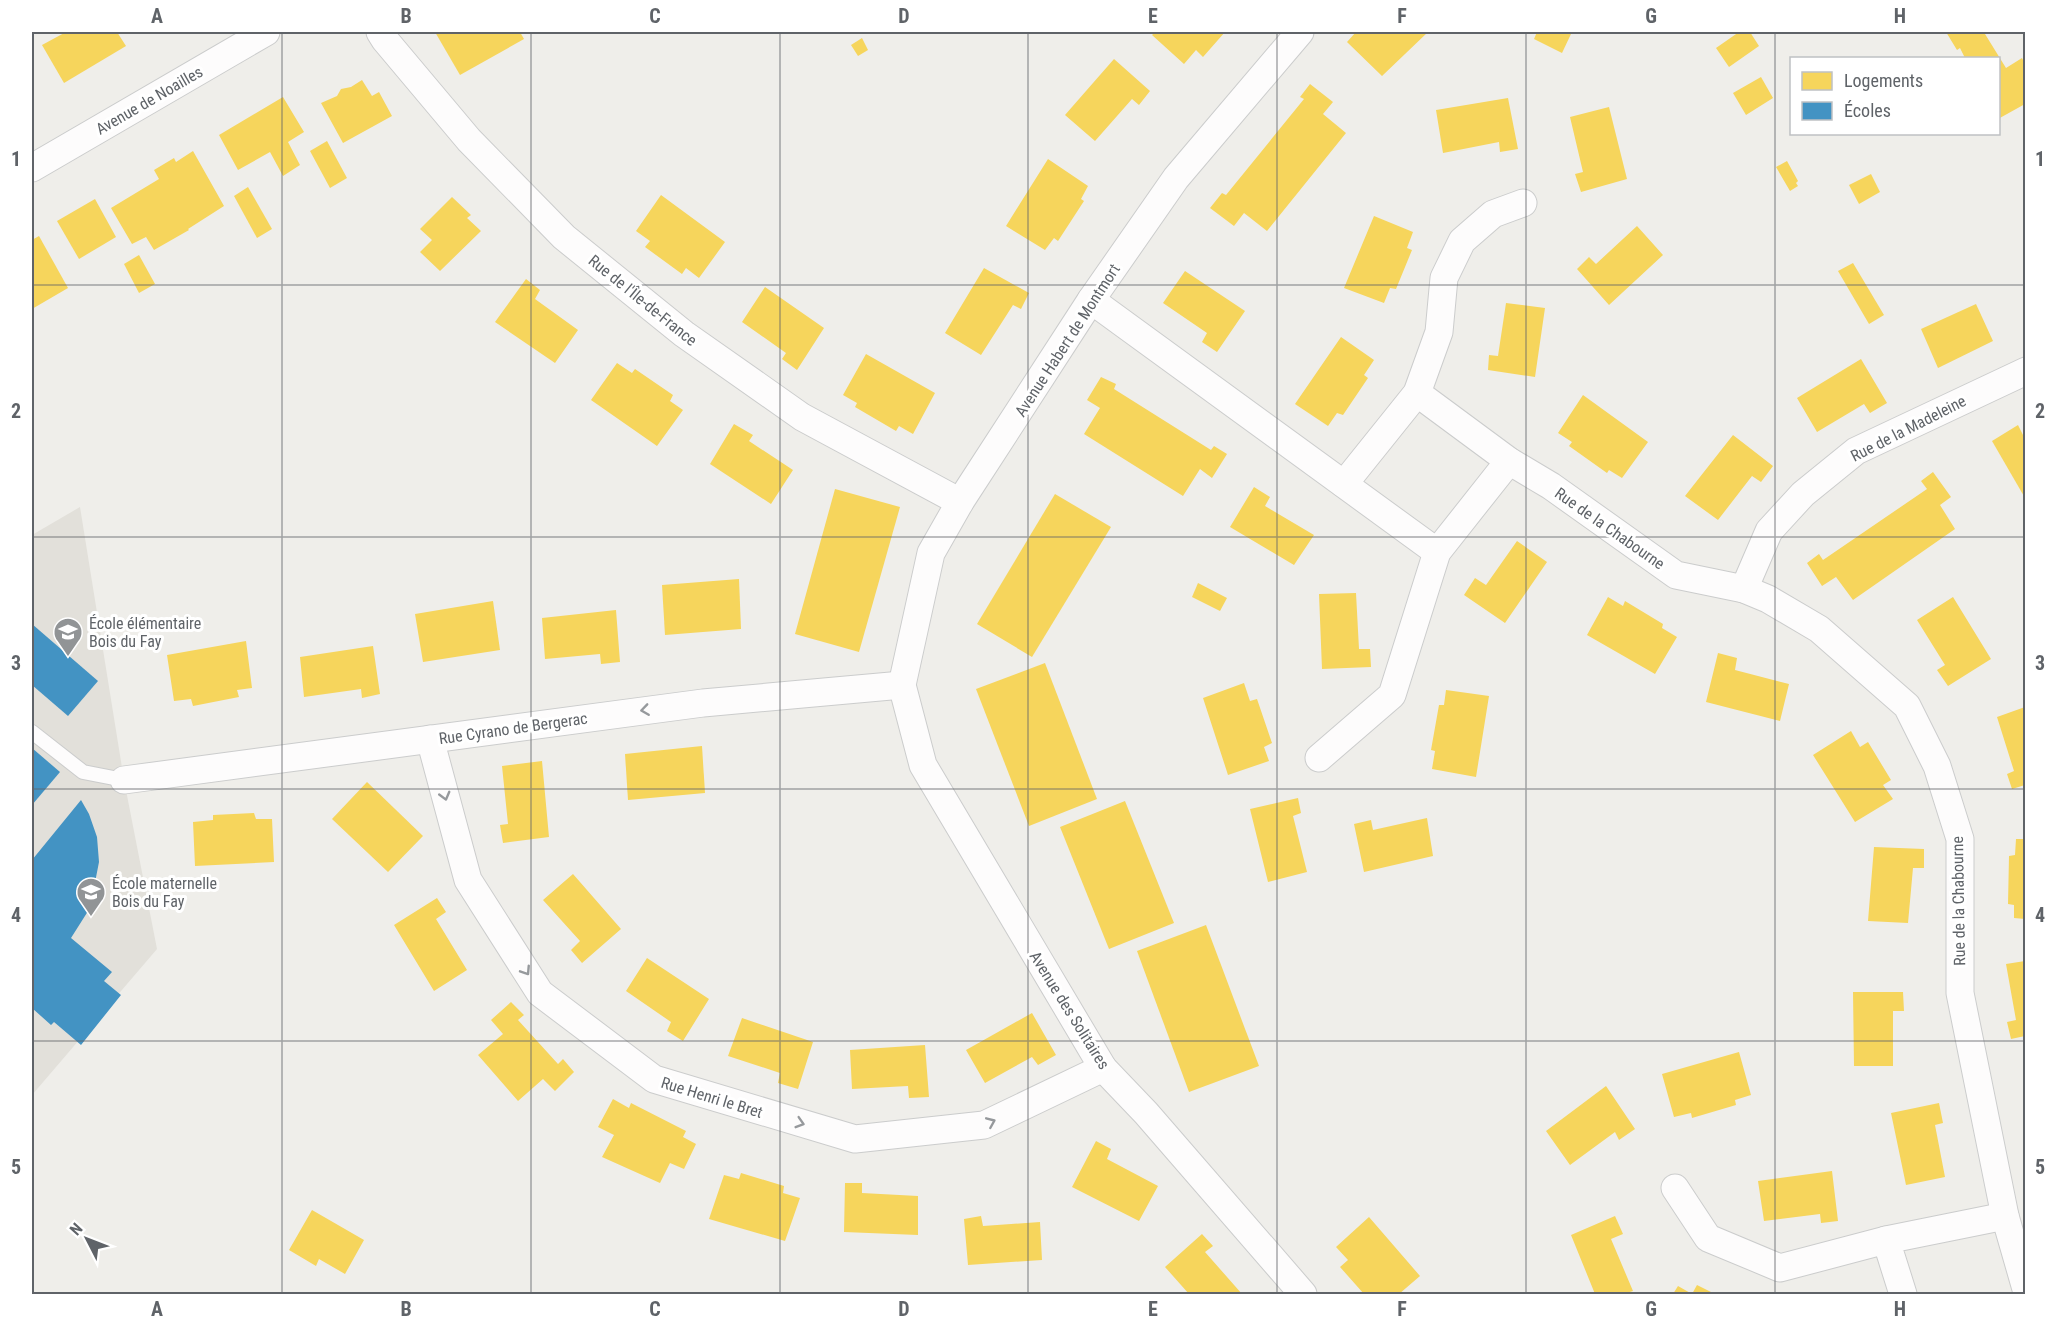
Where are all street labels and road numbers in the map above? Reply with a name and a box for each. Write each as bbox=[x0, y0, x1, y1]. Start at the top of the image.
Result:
street label: Avenue de Noailles bbox=[92, 62, 206, 139]
street label: Rue de l'Île-de-France bbox=[585, 251, 701, 350]
street label: Avenue Habert de Montmort bbox=[1011, 260, 1124, 420]
street label: Rue de la Madeleine bbox=[1847, 391, 1969, 466]
street label: Rue de la Chabourne bbox=[1551, 483, 1668, 573]
street label: Rue Cyrano de Bergerac bbox=[438, 709, 589, 748]
street label: Rue de la Chabourne bbox=[1948, 836, 1969, 966]
street label: Avenue des Solitaires bbox=[1026, 948, 1114, 1073]
street label: Rue Henri le Bret bbox=[659, 1073, 765, 1122]

